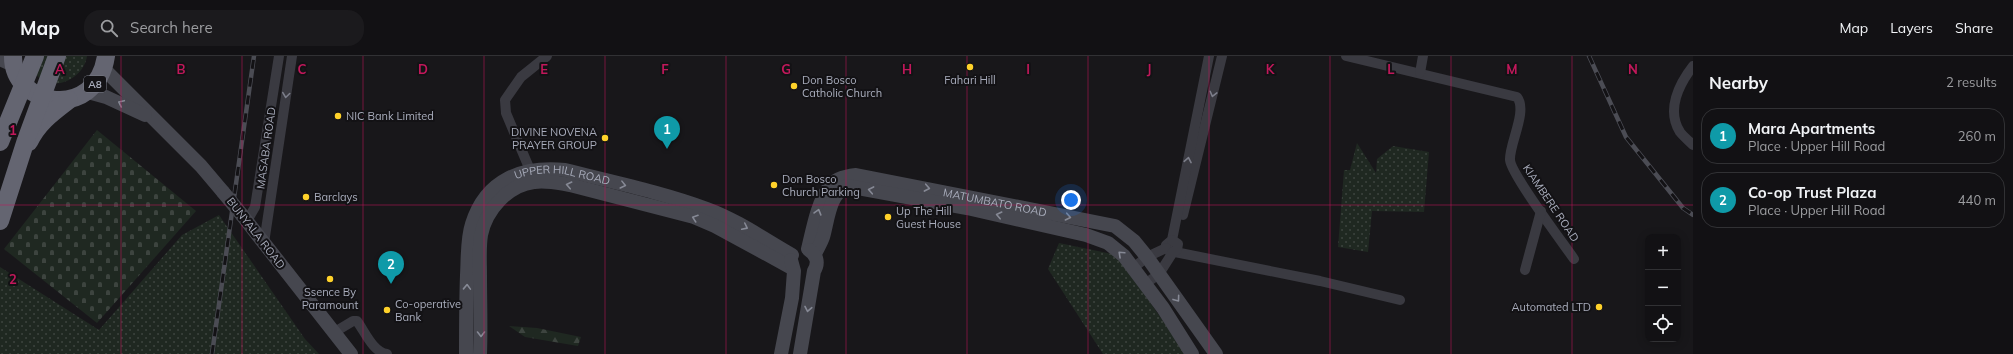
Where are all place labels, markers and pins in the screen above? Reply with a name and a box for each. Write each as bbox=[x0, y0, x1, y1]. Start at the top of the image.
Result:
marker: Fahari Hill bbox=[965, 62, 975, 72]
place label: Don Bosco Catholic Church bbox=[802, 73, 882, 100]
place label: Fahari Hill bbox=[944, 73, 996, 87]
marker: Don Bosco Catholic Church bbox=[789, 81, 799, 91]
place label: NIC Bank Limited bbox=[346, 109, 434, 123]
marker: NIC Bank Limited bbox=[333, 111, 343, 121]
pin: 1 bbox=[654, 116, 680, 149]
place label: DIVINE NOVENA PRAYER GROUP bbox=[511, 125, 597, 152]
marker: DIVINE NOVENA PRAYER GROUP bbox=[600, 133, 610, 143]
place label: Don Bosco Church Parking bbox=[782, 172, 860, 199]
marker: Don Bosco Church Parking bbox=[769, 180, 779, 190]
place label: Barclays bbox=[314, 190, 358, 204]
marker: Barclays bbox=[301, 192, 311, 202]
place label: Up The Hill Guest House bbox=[896, 204, 961, 231]
marker: Up The Hill Guest House bbox=[883, 212, 893, 222]
pin: 2 bbox=[378, 251, 404, 284]
marker: Ssence By Paramount bbox=[325, 274, 335, 284]
place label: Ssence By Paramount bbox=[302, 285, 358, 312]
place label: Co-operative Bank bbox=[395, 297, 461, 324]
place label: Automated LTD bbox=[1512, 300, 1591, 314]
marker: Automated LTD bbox=[1594, 302, 1604, 312]
marker: Co-operative Bank bbox=[382, 305, 392, 315]

